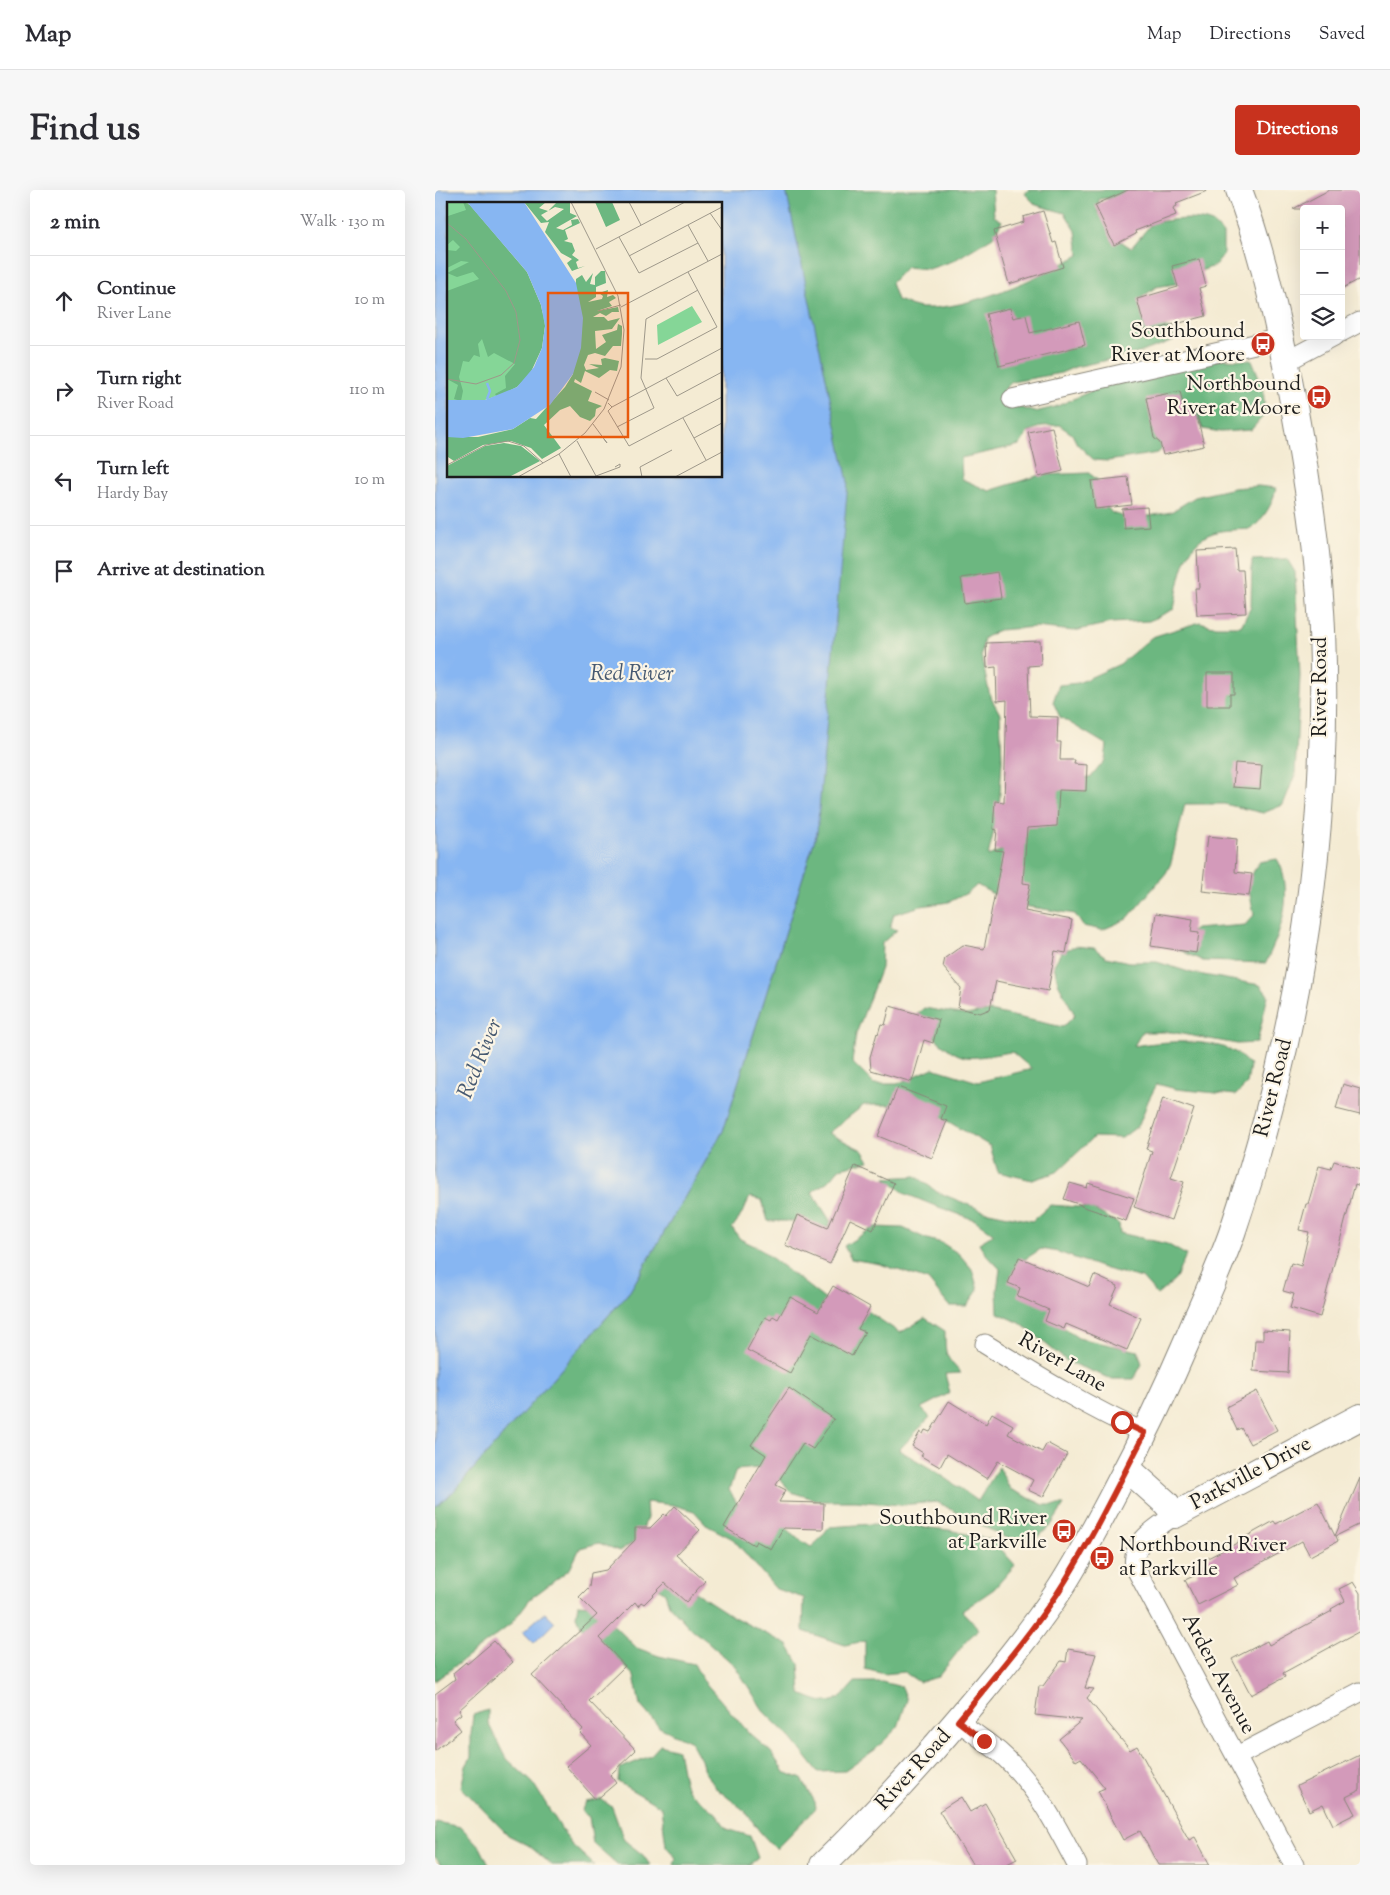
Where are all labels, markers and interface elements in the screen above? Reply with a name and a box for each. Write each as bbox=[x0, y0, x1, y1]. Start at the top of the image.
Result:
text: Map bbox=[25, 18, 71, 52]
text: Map bbox=[1147, 22, 1182, 48]
text: Directions bbox=[1210, 22, 1291, 48]
text: Saved bbox=[1319, 22, 1365, 48]
text: Find us bbox=[30, 105, 140, 156]
button: Directions bbox=[1235, 105, 1360, 155]
inset map bbox=[447, 202, 723, 478]
map controls bbox=[1300, 205, 1345, 340]
button: + bbox=[1300, 205, 1345, 250]
text: 2 min bbox=[50, 208, 100, 238]
text: Walk · 130 m bbox=[300, 211, 385, 234]
button: − bbox=[1300, 250, 1345, 295]
text: Continue bbox=[97, 276, 176, 303]
icon: ahead bbox=[50, 287, 78, 315]
text: 10 m bbox=[355, 289, 385, 312]
button: layers bbox=[1300, 295, 1345, 340]
text: River Lane bbox=[97, 303, 172, 326]
place label: Southbound River at Moore bbox=[1111, 317, 1245, 371]
bus stop icon: Southbound River at Moore bbox=[1250, 331, 1276, 357]
text: Turn right bbox=[97, 366, 181, 393]
place label: Northbound River at Moore bbox=[1167, 370, 1301, 424]
icon: right bbox=[50, 377, 78, 405]
text: 110 m bbox=[349, 379, 385, 402]
bus stop icon: Northbound River at Moore bbox=[1306, 384, 1332, 410]
text: River Road bbox=[97, 393, 174, 416]
text: Turn left bbox=[97, 456, 169, 483]
icon: left bbox=[50, 467, 78, 495]
text: 10 m bbox=[355, 469, 385, 492]
text: Hardy Bay bbox=[97, 483, 168, 506]
icon: arrive bbox=[50, 557, 78, 585]
text: Arrive at destination bbox=[97, 557, 265, 584]
street label: River Road bbox=[1306, 637, 1336, 737]
water label: Red River bbox=[590, 659, 674, 691]
water label: Red River bbox=[450, 1014, 512, 1104]
street label: River Road bbox=[1247, 1035, 1301, 1140]
street label: River Lane bbox=[1012, 1326, 1112, 1400]
route start bbox=[1111, 1411, 1134, 1434]
street label: Parkville Drive bbox=[1185, 1430, 1317, 1518]
place label: Southbound River at Parkville bbox=[879, 1504, 1047, 1558]
bus stop icon: Southbound River at Parkville bbox=[1051, 1518, 1077, 1544]
place label: Northbound River at Parkville bbox=[1119, 1531, 1287, 1585]
bus stop icon: Northbound River at Parkville bbox=[1089, 1545, 1115, 1571]
street label: Arden Avenue bbox=[1174, 1608, 1262, 1740]
street label: River Road bbox=[869, 1722, 959, 1817]
route end bbox=[973, 1730, 996, 1753]

